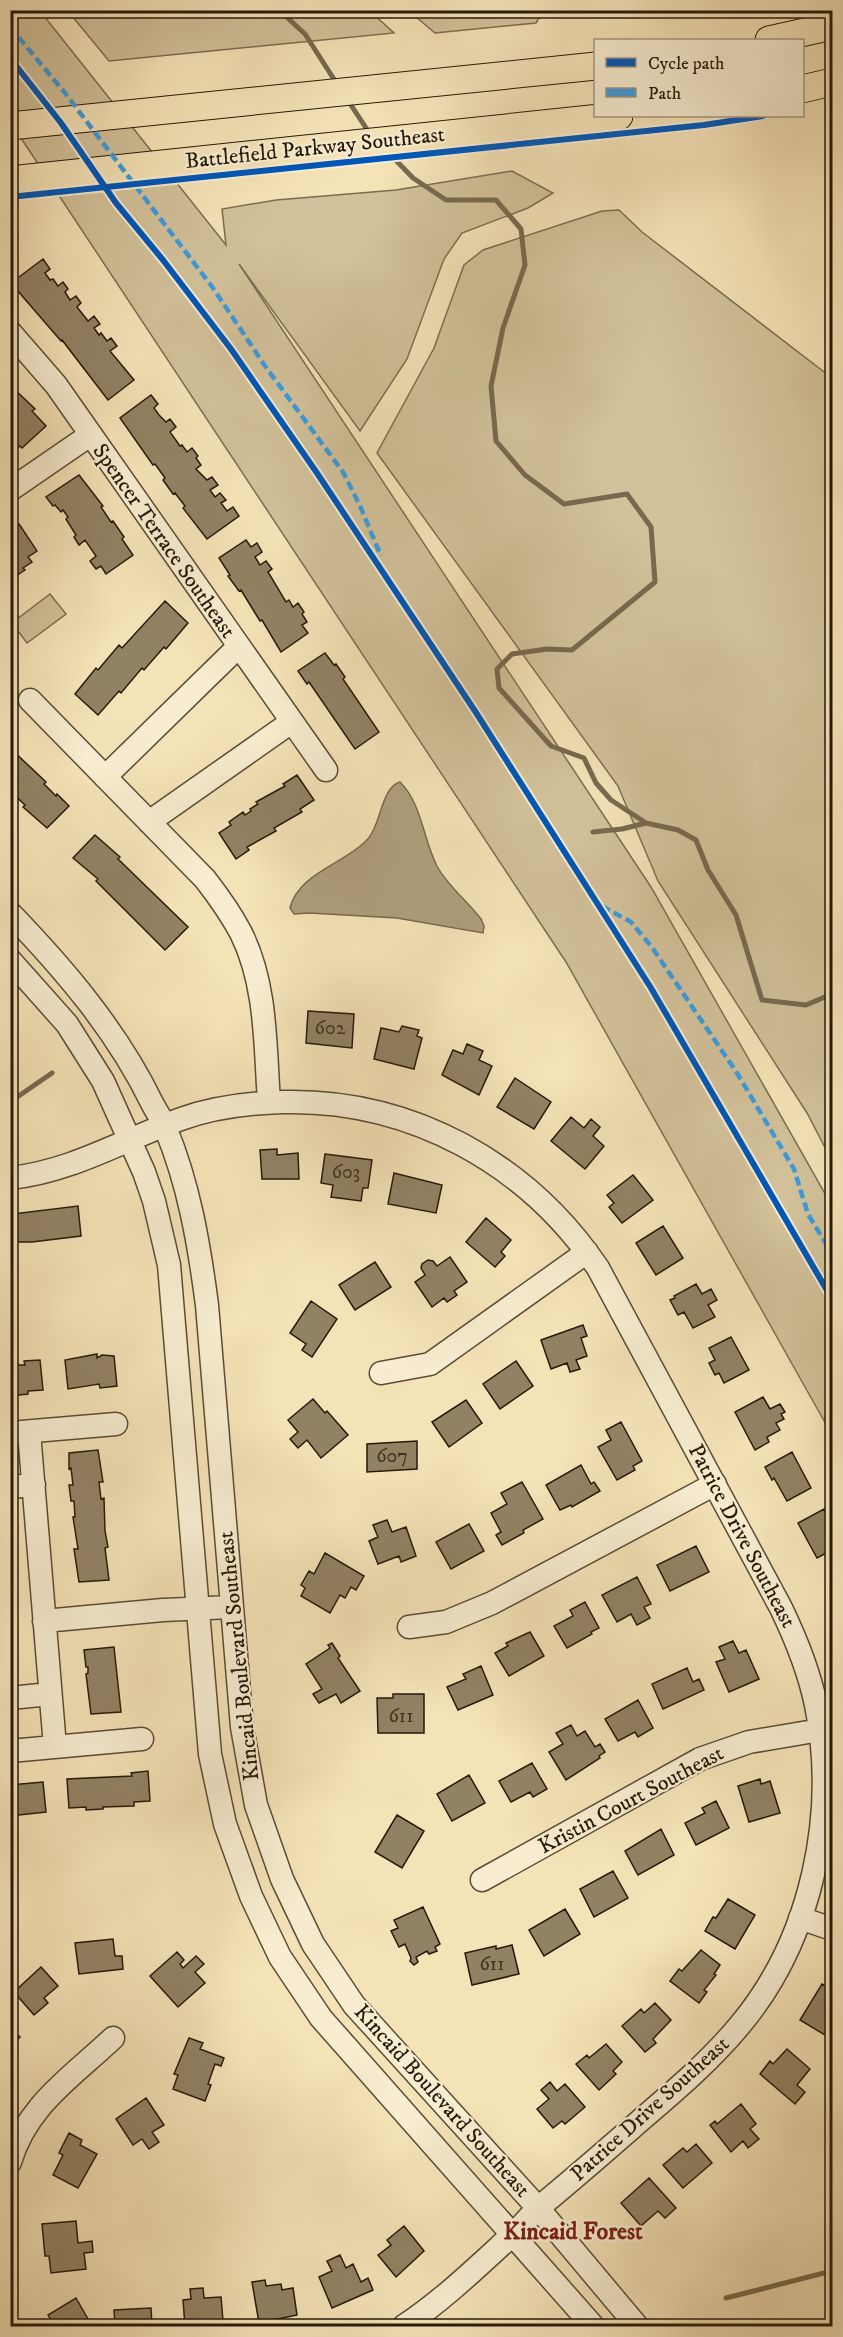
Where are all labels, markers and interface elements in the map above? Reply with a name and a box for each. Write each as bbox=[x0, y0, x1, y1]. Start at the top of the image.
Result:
legend bbox=[594, 39, 804, 117]
text: Cycle path bbox=[648, 53, 725, 75]
text: Path bbox=[648, 83, 682, 105]
street label: Battlefield Parkway Southeast bbox=[184, 121, 446, 175]
street label: Spencer Terrace Southeast bbox=[87, 438, 241, 644]
house number: 602 bbox=[315, 1016, 346, 1041]
house number: 603 bbox=[332, 1160, 360, 1185]
street label: Patrice Drive Southeast bbox=[682, 1439, 802, 1633]
house number: 607 bbox=[376, 1444, 408, 1469]
street label: Kincaid Boulevard Southeast bbox=[212, 1530, 266, 1782]
house number: 611 bbox=[389, 1704, 414, 1729]
street label: Kristin Court Southeast bbox=[534, 1740, 728, 1860]
house number: 611 bbox=[480, 1952, 505, 1977]
street label: Kincaid Boulevard Southeast bbox=[348, 1999, 536, 2203]
street label: Patrice Drive Southeast bbox=[565, 2031, 735, 2187]
district label: Kincaid Forest bbox=[503, 2217, 643, 2247]

